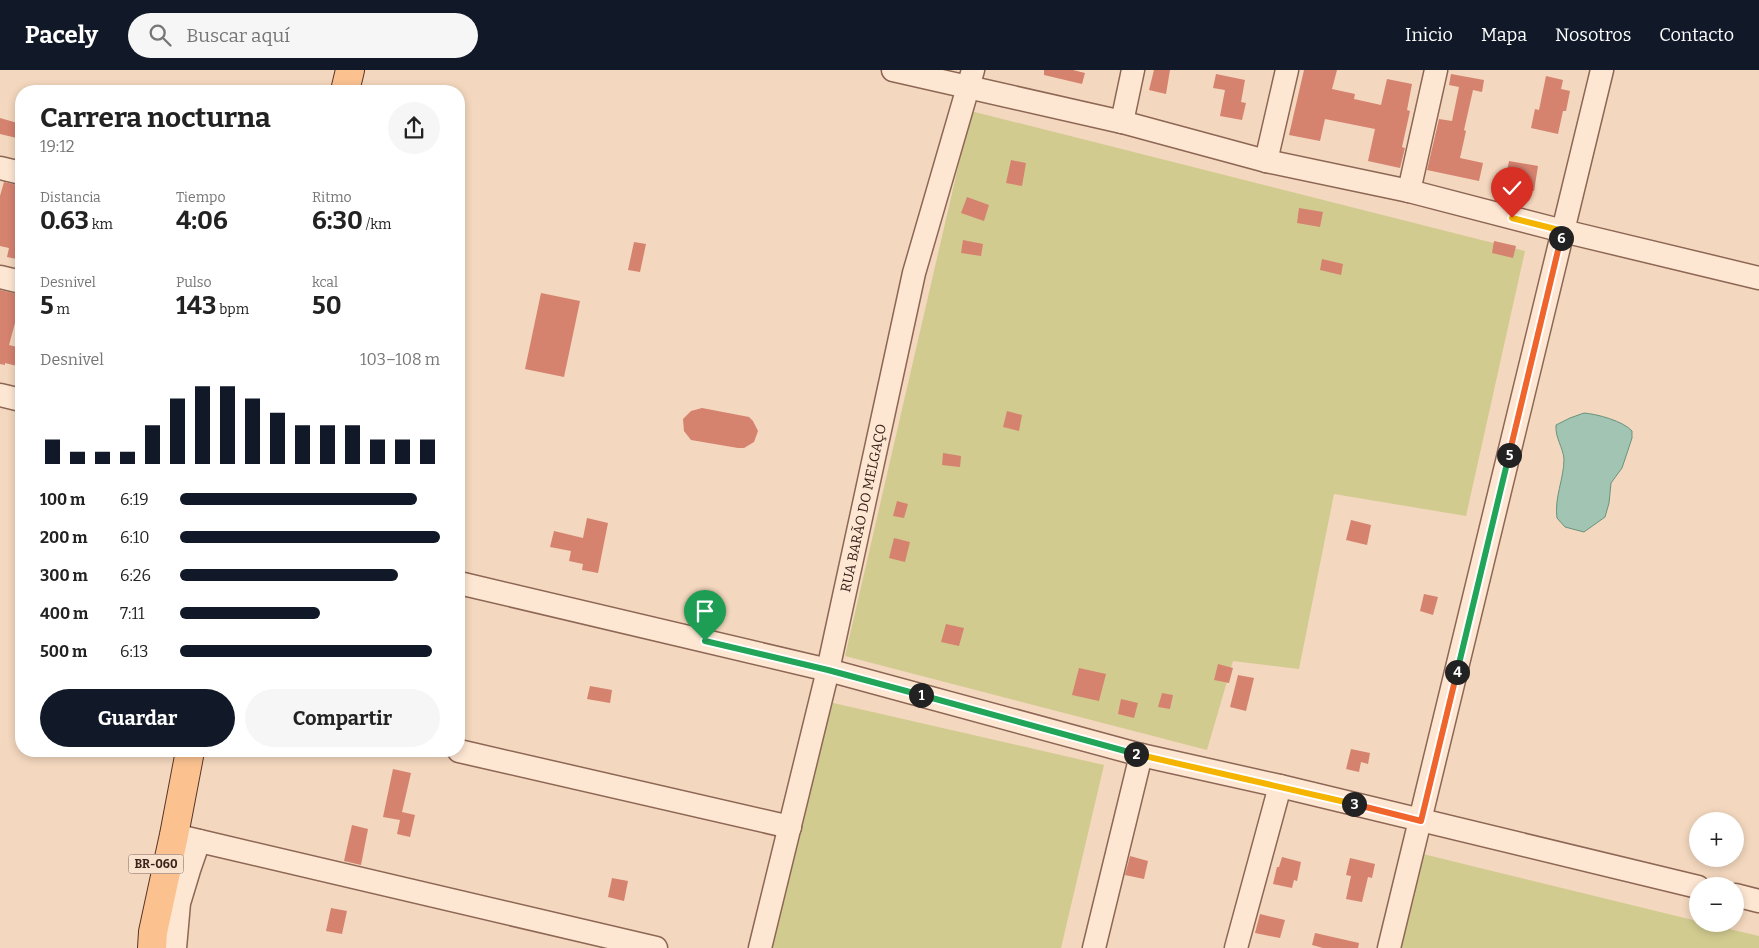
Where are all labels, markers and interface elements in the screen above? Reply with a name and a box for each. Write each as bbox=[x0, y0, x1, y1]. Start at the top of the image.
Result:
search box bbox=[128, 13, 478, 58]
text: Pacely bbox=[25, 21, 98, 49]
icon: search bbox=[146, 21, 174, 49]
text: Buscar aquí bbox=[186, 24, 290, 47]
text: Inicio bbox=[1405, 24, 1453, 46]
text: Mapa bbox=[1481, 24, 1527, 46]
text: Nosotros bbox=[1555, 24, 1631, 46]
text: Contacto bbox=[1659, 24, 1734, 46]
text: Carrera nocturna bbox=[40, 101, 271, 134]
button: share bbox=[388, 102, 440, 154]
text: 19:12 bbox=[40, 137, 74, 156]
pin bbox=[1491, 167, 1533, 218]
icon: check bbox=[1498, 174, 1526, 202]
text: Distancia bbox=[40, 189, 101, 206]
text: Tiempo bbox=[176, 189, 225, 206]
text: Ritmo bbox=[312, 189, 352, 206]
text: 0.63 bbox=[40, 206, 89, 236]
text: 4:06 bbox=[176, 206, 228, 236]
text: 6:30 bbox=[312, 206, 363, 236]
text: km bbox=[89, 216, 113, 233]
text: /km bbox=[363, 216, 391, 233]
pin: 6 bbox=[1548, 226, 1574, 250]
text: 6 bbox=[1557, 230, 1566, 247]
text: Desnivel bbox=[40, 274, 96, 291]
text: Pulso bbox=[176, 274, 212, 291]
text: kcal bbox=[312, 274, 338, 291]
text: 5 bbox=[40, 291, 54, 321]
text: 143 bbox=[176, 291, 216, 321]
text: 50 bbox=[312, 291, 342, 321]
text: m bbox=[54, 301, 70, 318]
text: bpm bbox=[216, 301, 249, 318]
text: Desnivel bbox=[40, 350, 104, 369]
text: 103–108 m bbox=[360, 350, 440, 369]
street label: RUA BARÃO DO MELGAÇO bbox=[837, 422, 890, 594]
pin: 5 bbox=[1496, 442, 1522, 468]
text: 5 bbox=[1506, 447, 1513, 464]
text: 100 m bbox=[40, 490, 85, 509]
text: 6:19 bbox=[120, 490, 149, 509]
text: 200 m bbox=[40, 528, 87, 547]
text: 6:10 bbox=[120, 528, 150, 547]
text: 300 m bbox=[40, 566, 88, 585]
text: 6:26 bbox=[120, 566, 151, 585]
pin bbox=[684, 590, 726, 641]
icon: arrive bbox=[691, 597, 719, 625]
text: 400 m bbox=[40, 604, 88, 623]
text: 7:11 bbox=[120, 604, 144, 623]
text: 500 m bbox=[40, 642, 87, 661]
text: 6:13 bbox=[120, 642, 148, 661]
pin: 4 bbox=[1444, 660, 1470, 684]
text: 4 bbox=[1453, 664, 1462, 681]
pin: 1 bbox=[908, 682, 934, 708]
text: 1 bbox=[918, 687, 925, 704]
button: Guardar bbox=[40, 689, 235, 747]
button: Compartir bbox=[245, 689, 440, 747]
pin: 2 bbox=[1124, 742, 1148, 766]
text: 2 bbox=[1133, 746, 1140, 763]
pin: 3 bbox=[1342, 792, 1366, 816]
text: 3 bbox=[1350, 796, 1359, 813]
map controls bbox=[1689, 812, 1744, 932]
button: + bbox=[1689, 812, 1744, 867]
road number: BR-060 bbox=[128, 854, 184, 874]
button: − bbox=[1689, 877, 1744, 932]

